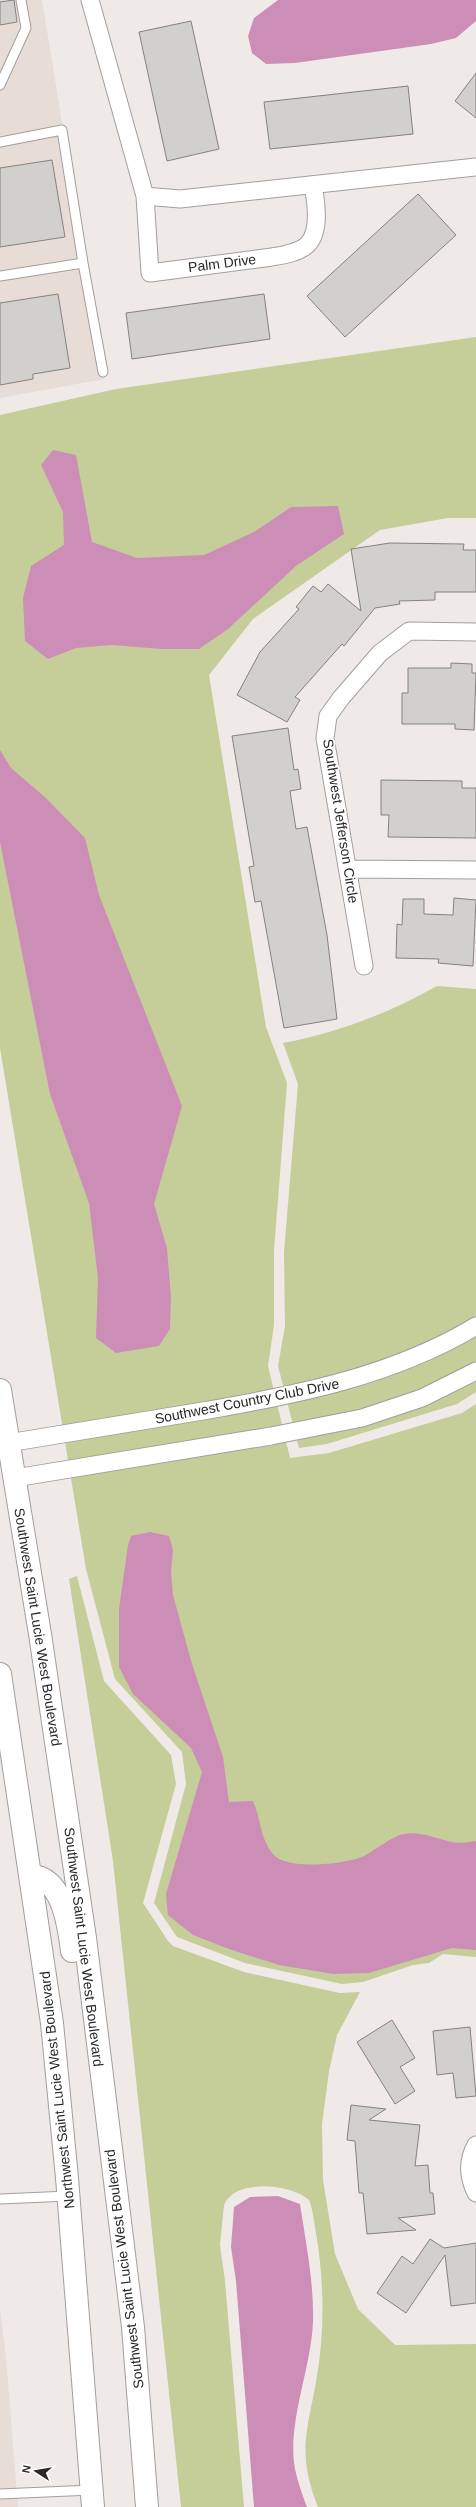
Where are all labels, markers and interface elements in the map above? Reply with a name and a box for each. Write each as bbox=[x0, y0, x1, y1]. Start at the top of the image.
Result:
street label: Palm Drive bbox=[187, 251, 257, 275]
street label: Southwest Jefferson Circle bbox=[320, 738, 362, 905]
street label: Southwest Country Club Drive bbox=[153, 1375, 341, 1427]
street label: Southwest Saint Lucie West Boulevard bbox=[11, 1507, 65, 1747]
street label: Southwest Saint Lucie West Boulevard bbox=[61, 1826, 107, 2068]
street label: Northwest Saint Lucie West Boulevard bbox=[37, 1970, 77, 2210]
street label: Southwest Saint Lucie West Boulevard bbox=[101, 2148, 147, 2390]
north arrow bbox=[16, 2451, 56, 2491]
text: N bbox=[20, 2464, 33, 2474]

